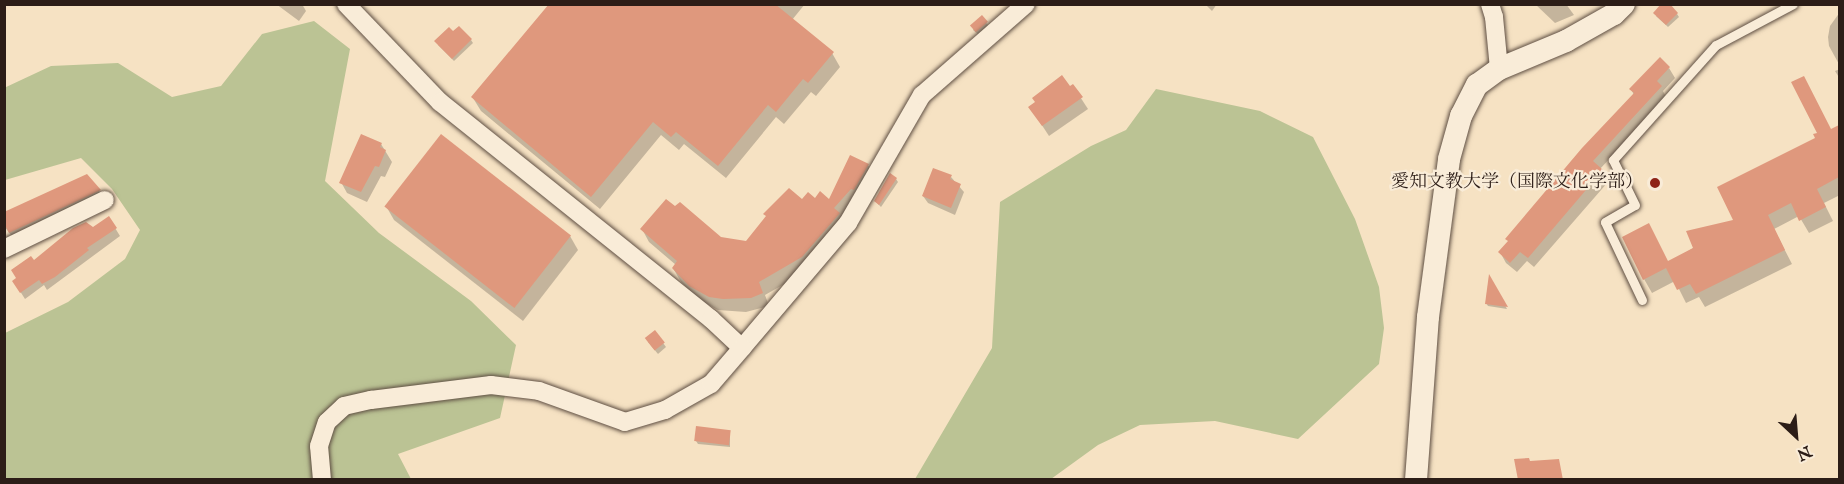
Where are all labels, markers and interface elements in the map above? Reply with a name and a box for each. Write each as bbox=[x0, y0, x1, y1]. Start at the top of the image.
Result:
place label: 愛知文教大学（国際文化学部） bbox=[1391, 172, 1643, 194]
marker: 愛知文教大学（国際文化学部） bbox=[1648, 176, 1662, 190]
north arrow bbox=[1766, 406, 1826, 466]
text: N bbox=[1793, 440, 1814, 464]

